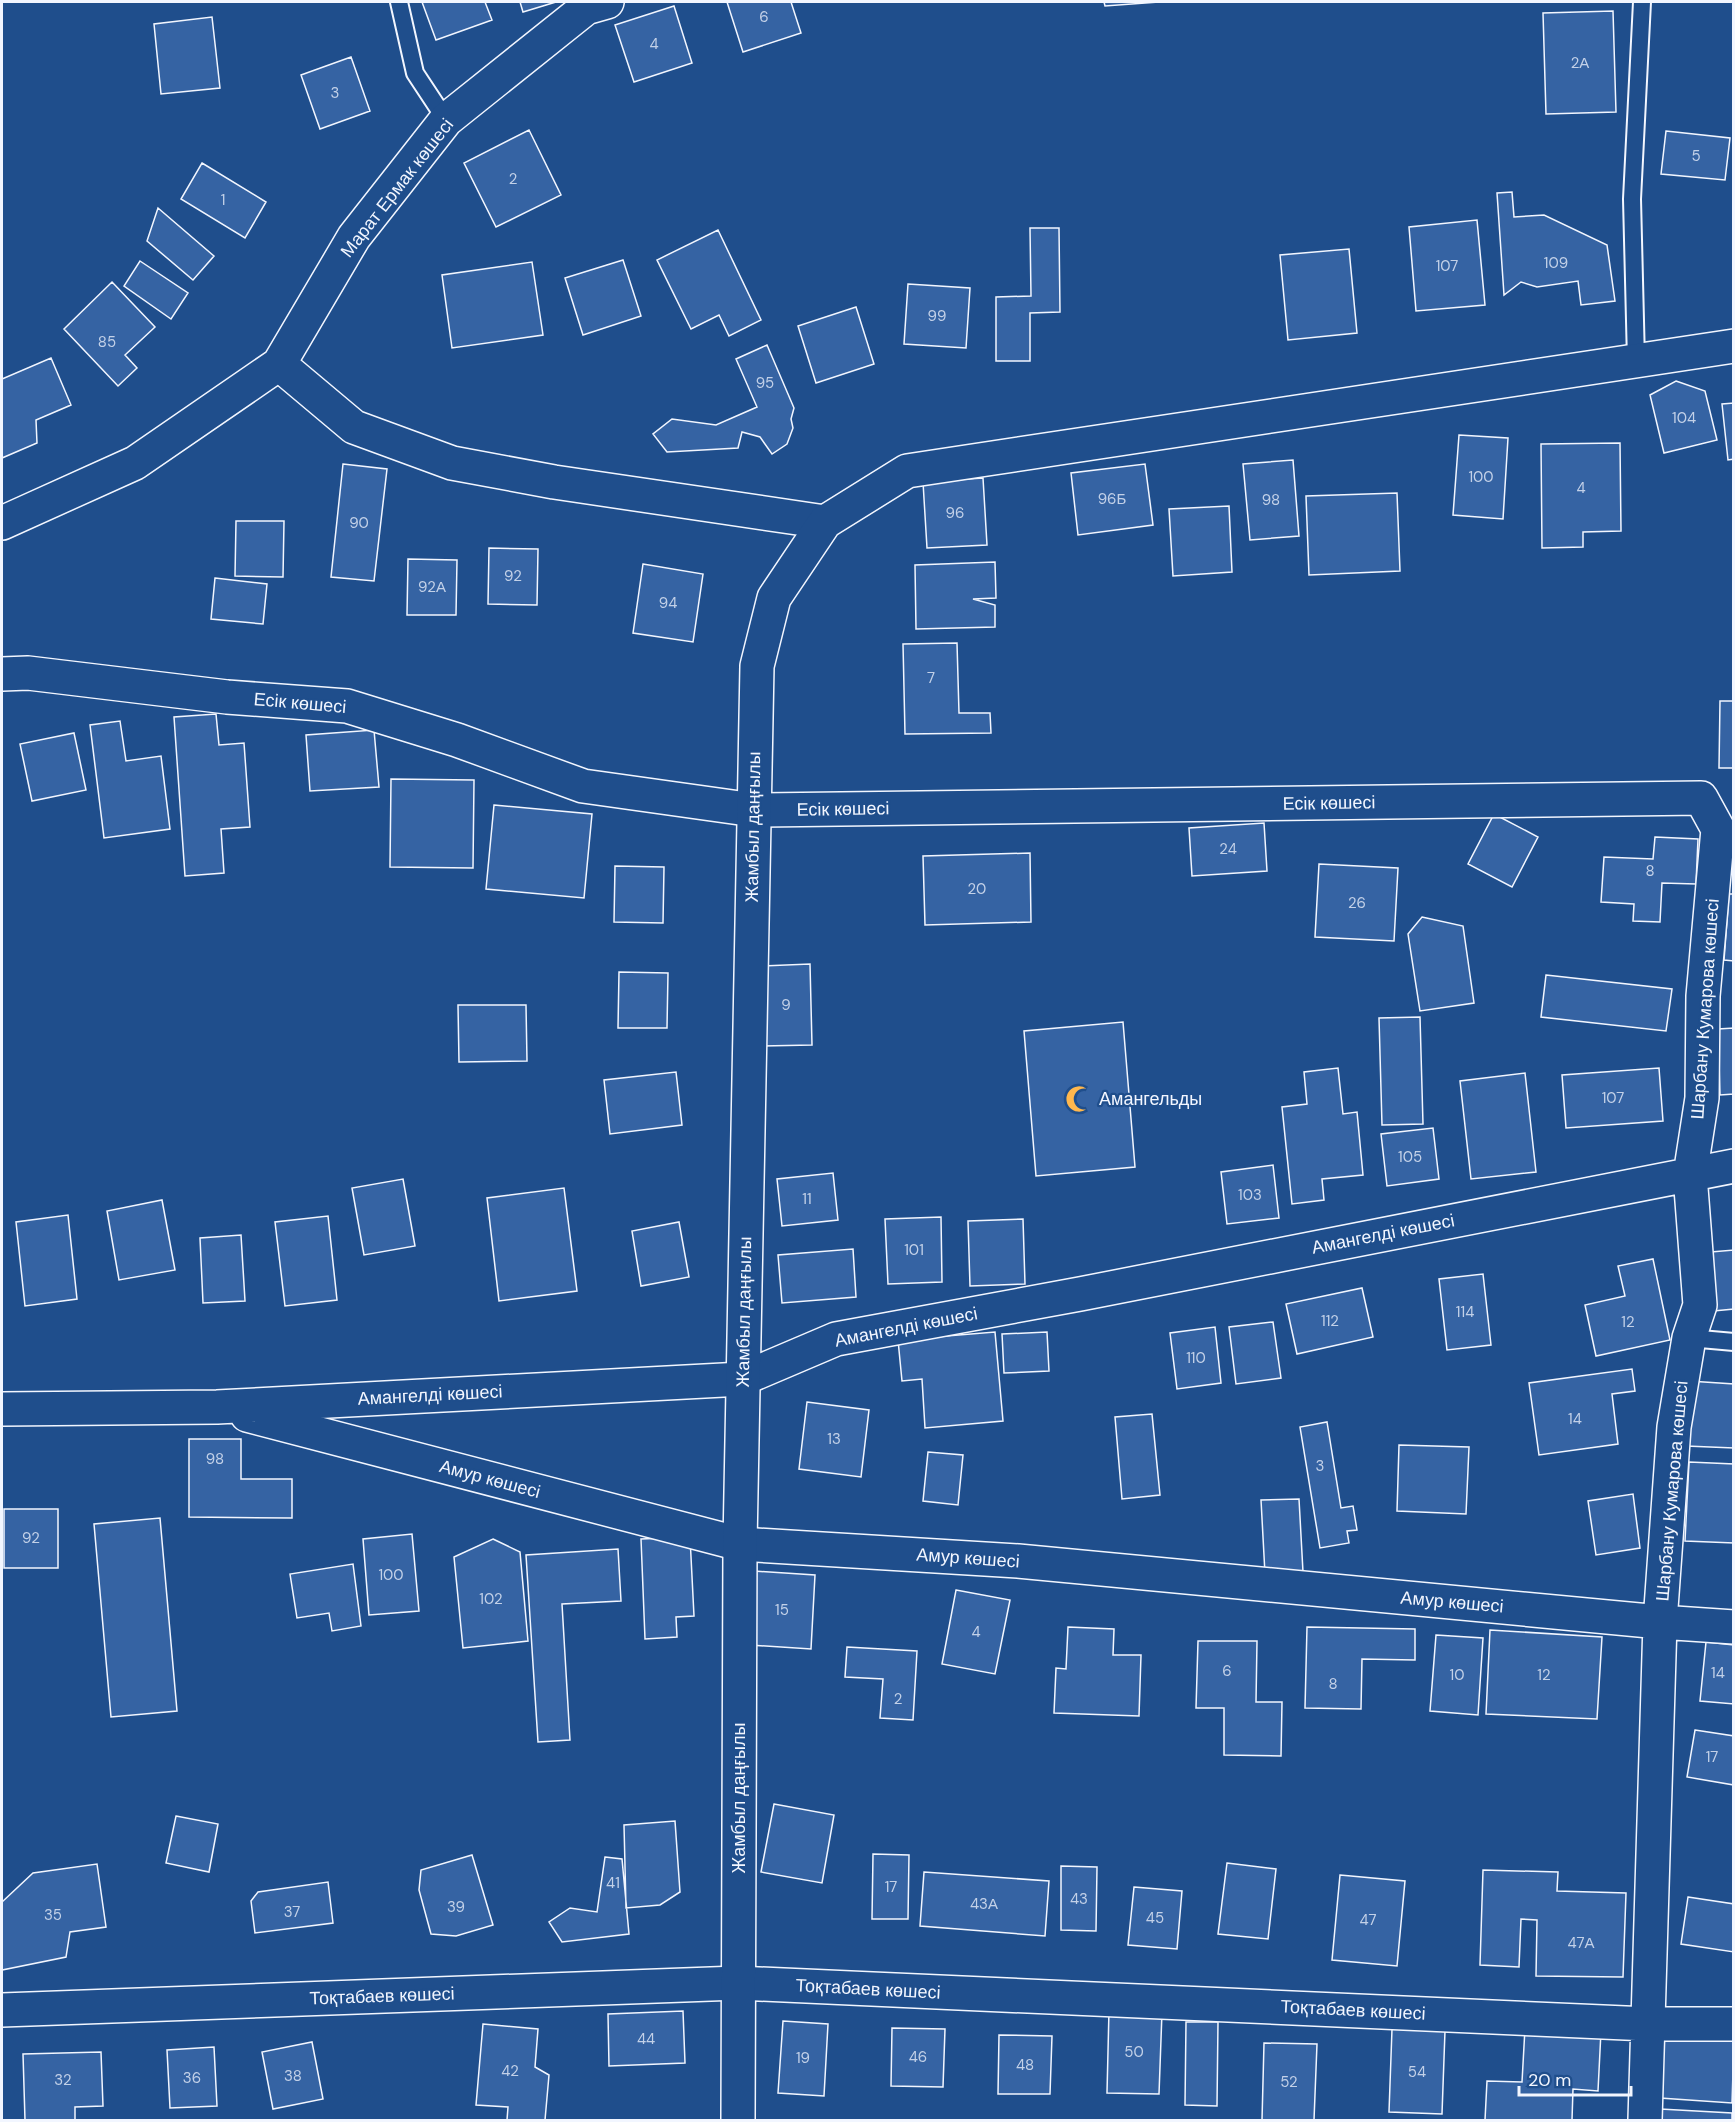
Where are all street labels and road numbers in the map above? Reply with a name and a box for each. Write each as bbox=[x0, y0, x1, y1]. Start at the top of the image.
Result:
street label: Марат Ермак көшесі bbox=[335, 114, 459, 262]
street label: Есік көшесі bbox=[253, 687, 347, 719]
street label: Жамбыл даңғылы bbox=[740, 751, 766, 903]
street label: Есік көшесі bbox=[1282, 790, 1376, 816]
street label: Есік көшесі bbox=[796, 796, 890, 822]
street label: Шарбану Кумарова көшесі bbox=[1685, 898, 1725, 1120]
street label: Амангелді көшесі bbox=[1310, 1208, 1456, 1260]
street label: Жамбыл даңғылы bbox=[731, 1236, 757, 1388]
street label: Амангелді көшесі bbox=[833, 1301, 979, 1353]
street label: Амангелді көшесі bbox=[357, 1379, 503, 1411]
street label: Шарбану Кумарова көшесі bbox=[1650, 1380, 1694, 1602]
street label: Амур көшесі bbox=[437, 1454, 543, 1504]
street label: Амур көшесі bbox=[916, 1542, 1020, 1574]
street label: Амур көшесі bbox=[1399, 1586, 1505, 1618]
street label: Жамбыл даңғылы bbox=[727, 1723, 751, 1873]
street label: Тоқтабаев көшесі bbox=[795, 1973, 941, 2005]
street label: Тоқтабаев көшесі bbox=[309, 1981, 455, 2011]
street label: Тоқтабаев көшесі bbox=[1280, 1994, 1426, 2026]

